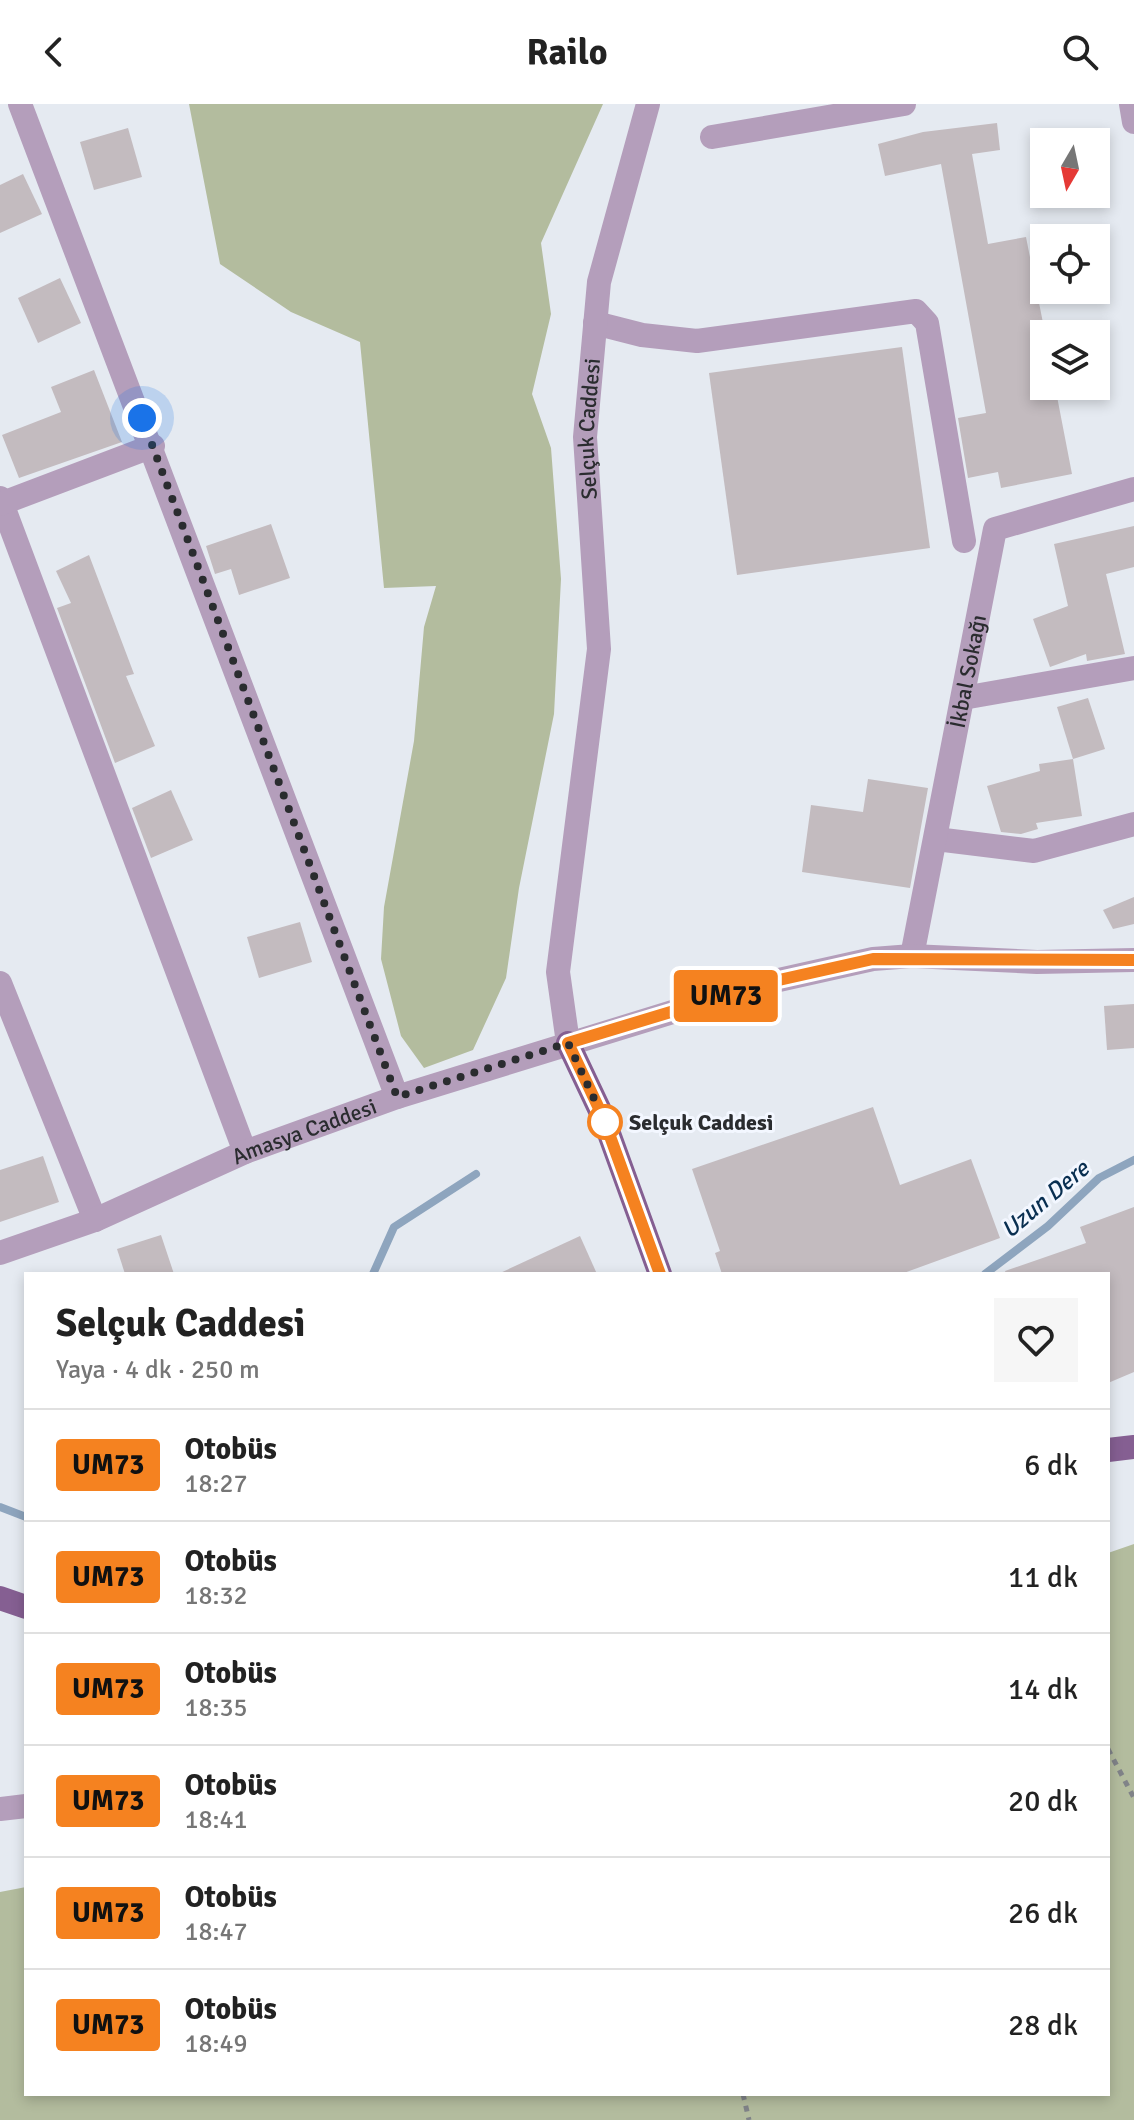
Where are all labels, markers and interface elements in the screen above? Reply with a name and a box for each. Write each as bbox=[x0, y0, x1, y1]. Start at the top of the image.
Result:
icon: back bbox=[32, 30, 76, 74]
text: Railo bbox=[527, 30, 607, 75]
icon: search bbox=[1058, 30, 1102, 74]
north arrow bbox=[1030, 128, 1110, 208]
map controls bbox=[1030, 128, 1110, 400]
button: locate bbox=[1030, 224, 1110, 304]
button: layers bbox=[1030, 320, 1110, 400]
street label: Selçuk Caddesi bbox=[572, 357, 606, 500]
your location bbox=[122, 398, 162, 438]
street label: İkbal Sokağı bbox=[944, 612, 992, 730]
line badge: UM73 bbox=[670, 970, 782, 1022]
text: UM73 bbox=[690, 979, 762, 1013]
street label: Amasya Caddesi bbox=[228, 1093, 380, 1170]
marker: Selçuk Caddesi bbox=[588, 1105, 622, 1139]
place label: Selçuk Caddesi bbox=[629, 1109, 773, 1136]
water label: Uzun Dere bbox=[995, 1153, 1096, 1244]
button: heart bbox=[994, 1298, 1078, 1382]
text: Selçuk Caddesi bbox=[56, 1300, 305, 1347]
text: Yaya · 4 dk · 250 m bbox=[56, 1354, 260, 1386]
text: Otobüs bbox=[184, 1431, 277, 1468]
text: 6 dk bbox=[1024, 1447, 1078, 1484]
text: UM73 bbox=[72, 1448, 144, 1482]
text: 18:27 bbox=[184, 1468, 248, 1500]
text: Otobüs bbox=[184, 1543, 277, 1580]
text: 11 dk bbox=[1008, 1559, 1078, 1596]
text: UM73 bbox=[72, 1560, 144, 1594]
text: 18:32 bbox=[184, 1580, 248, 1612]
text: Otobüs bbox=[184, 1655, 277, 1692]
text: 14 dk bbox=[1008, 1671, 1078, 1708]
text: UM73 bbox=[72, 1672, 144, 1706]
text: 18:35 bbox=[184, 1692, 248, 1724]
text: Otobüs bbox=[184, 1767, 277, 1804]
text: 20 dk bbox=[1008, 1783, 1078, 1820]
text: UM73 bbox=[72, 1784, 144, 1818]
text: 18:41 bbox=[184, 1804, 248, 1836]
text: Otobüs bbox=[184, 1879, 277, 1916]
text: 26 dk bbox=[1008, 1895, 1078, 1932]
text: UM73 bbox=[72, 1896, 144, 1930]
text: 18:47 bbox=[184, 1916, 248, 1948]
text: Otobüs bbox=[184, 1991, 277, 2028]
text: 28 dk bbox=[1008, 2007, 1078, 2044]
text: UM73 bbox=[72, 2008, 144, 2042]
text: 18:49 bbox=[184, 2028, 248, 2060]

